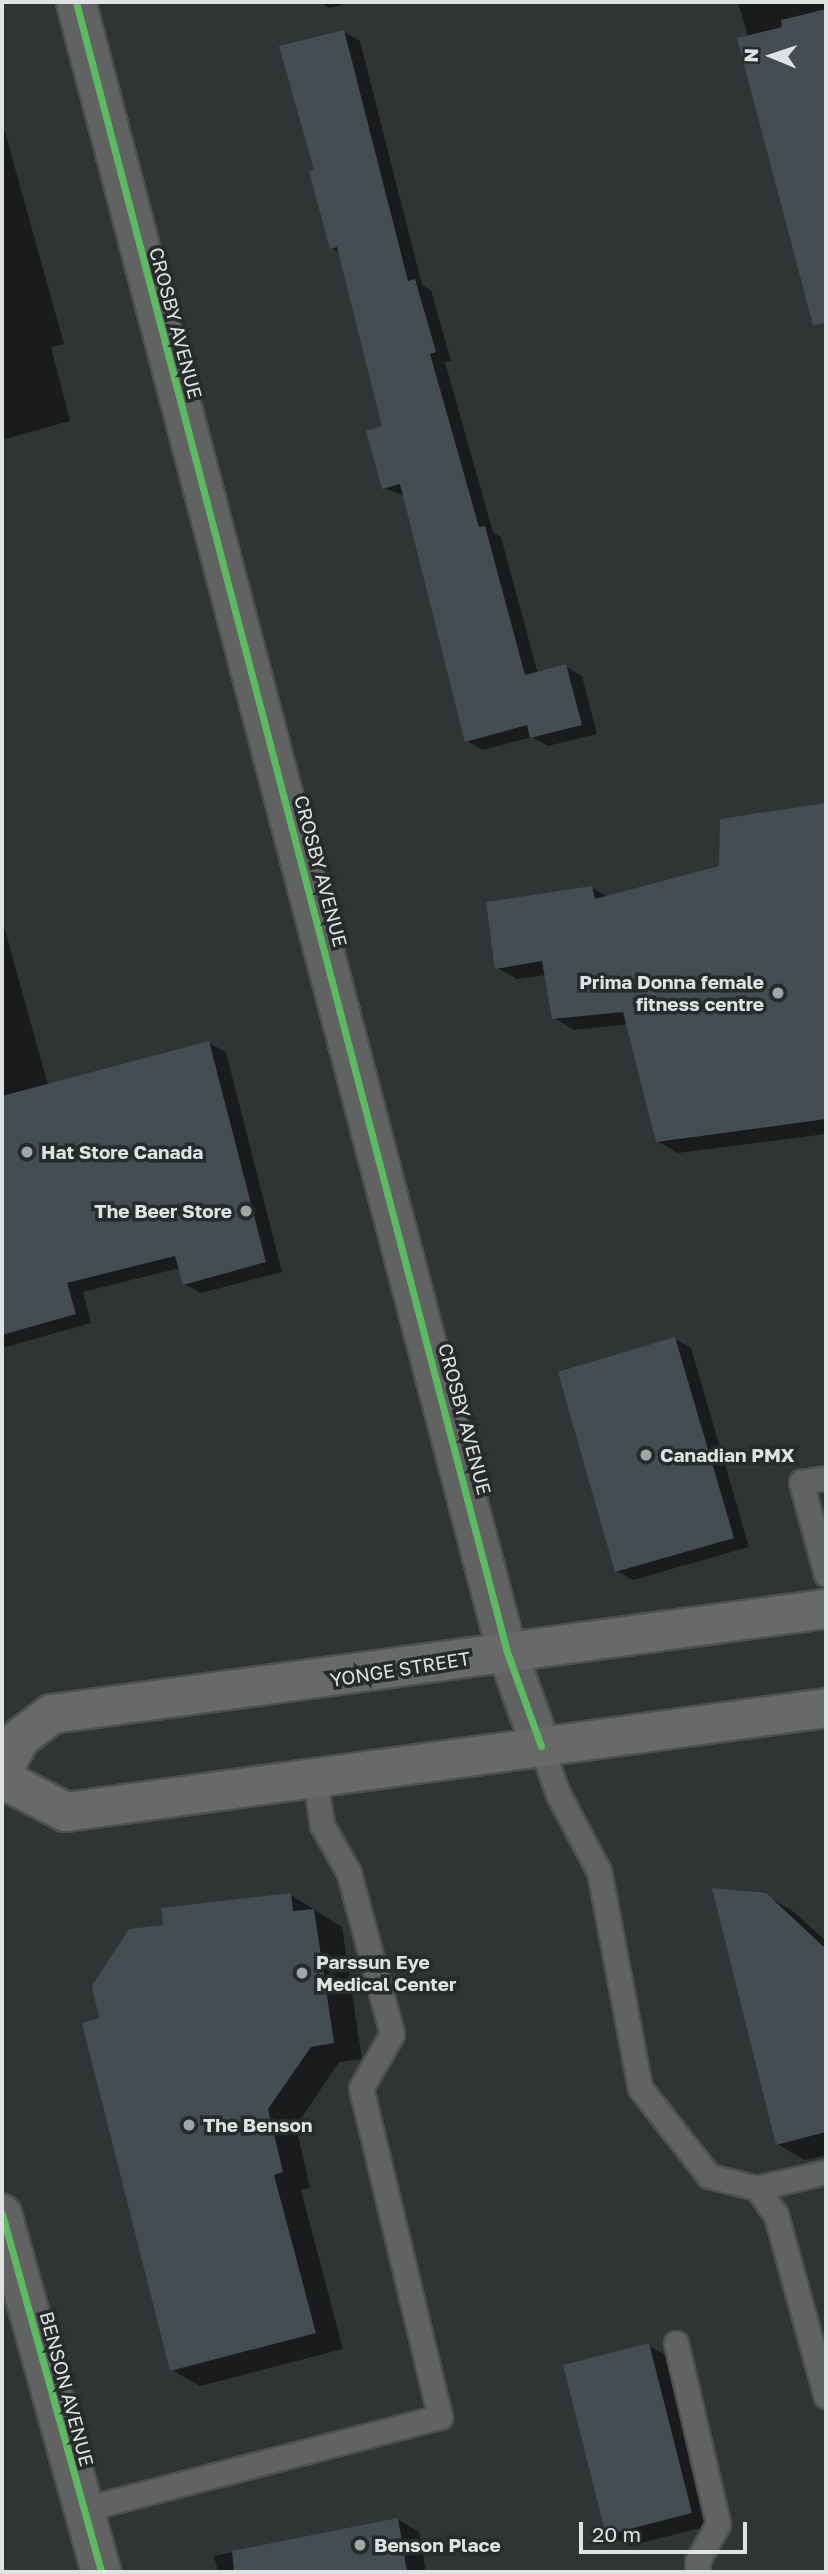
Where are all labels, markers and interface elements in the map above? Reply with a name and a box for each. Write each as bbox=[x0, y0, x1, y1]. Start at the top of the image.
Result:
north arrow bbox=[737, 21, 807, 91]
text: N bbox=[739, 48, 762, 63]
street label: CROSBY AVENUE bbox=[145, 245, 207, 401]
street label: CROSBY AVENUE bbox=[290, 793, 352, 949]
place label: Prima Donna female fitness centre bbox=[579, 971, 764, 1015]
marker: Prima Donna female fitness centre bbox=[770, 985, 786, 1001]
place label: Hat Store Canada bbox=[41, 1141, 203, 1163]
marker: Hat Store Canada bbox=[19, 1144, 35, 1160]
place label: The Beer Store bbox=[94, 1200, 232, 1222]
marker: The Beer Store bbox=[238, 1203, 254, 1219]
street label: CROSBY AVENUE bbox=[434, 1341, 496, 1497]
place label: Canadian PMX bbox=[660, 1444, 795, 1466]
marker: Canadian PMX bbox=[638, 1447, 654, 1463]
street label: YONGE STREET bbox=[328, 1647, 472, 1691]
place label: Parssun Eye Medical Center bbox=[316, 1951, 456, 1995]
marker: Parssun Eye Medical Center bbox=[294, 1965, 310, 1981]
place label: The Benson bbox=[203, 2114, 312, 2136]
marker: The Benson bbox=[181, 2117, 197, 2133]
street label: BENSON AVENUE bbox=[35, 2309, 99, 2469]
scale bar bbox=[583, 2508, 751, 2552]
text: 20 m bbox=[592, 2521, 641, 2547]
place label: Benson Place bbox=[374, 2534, 501, 2556]
marker: Benson Place bbox=[352, 2537, 368, 2553]

